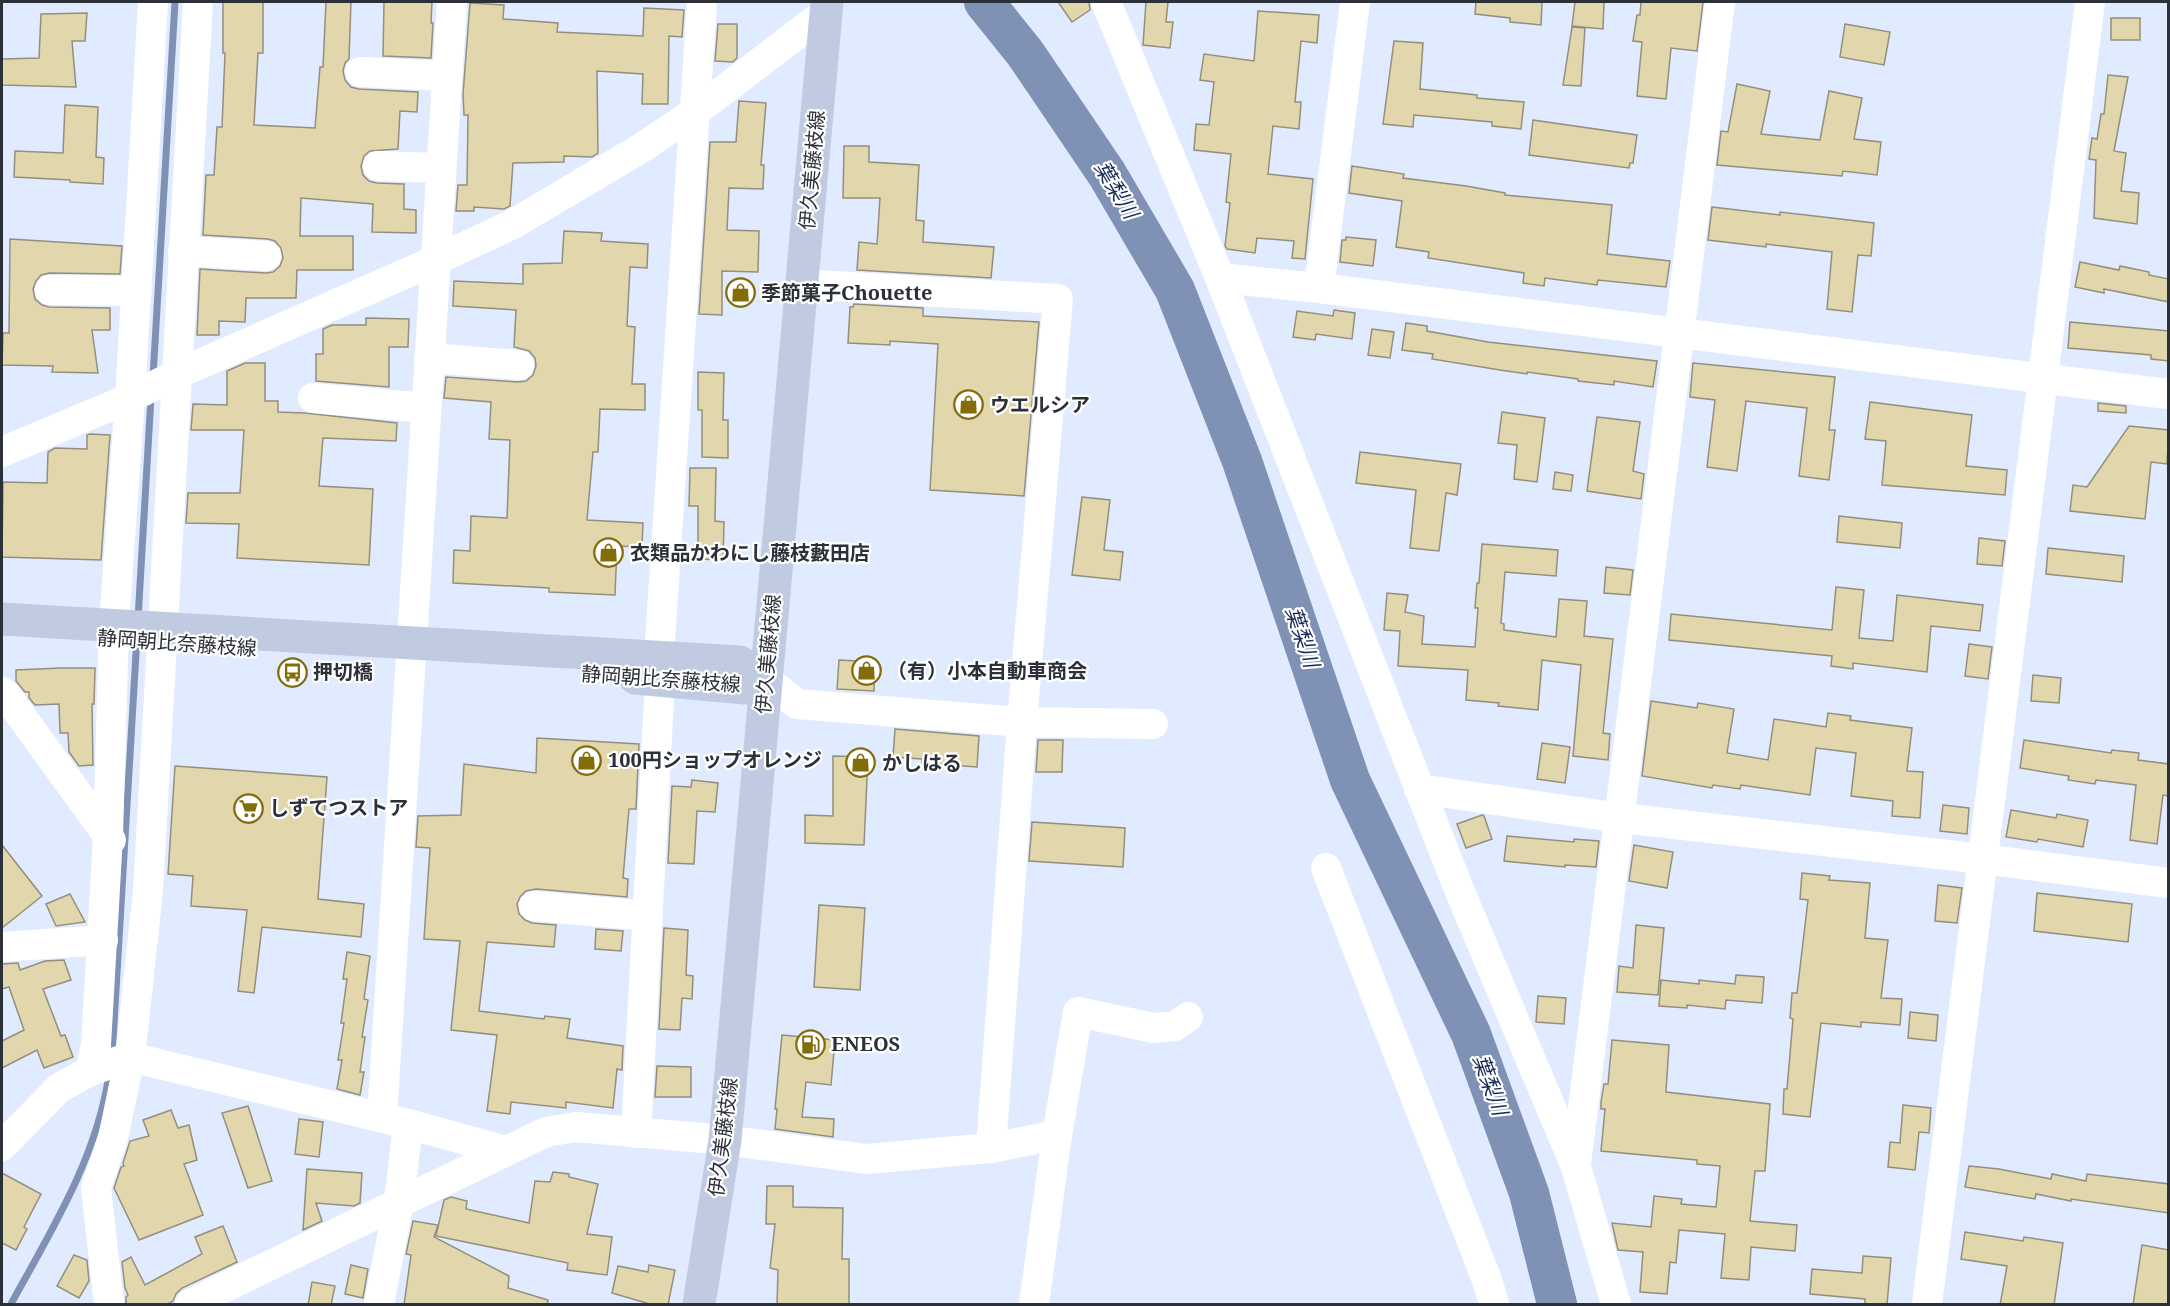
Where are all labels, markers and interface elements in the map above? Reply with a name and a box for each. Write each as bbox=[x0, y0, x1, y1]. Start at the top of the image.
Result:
street label: 伊久美藤枝線 bbox=[793, 109, 830, 231]
water label: 葉梨川 bbox=[1089, 155, 1146, 225]
shop icon: 季節菓子Chouette bbox=[724, 277, 756, 309]
place label: 季節菓子Chouette bbox=[761, 279, 932, 306]
shop icon: ウエルシア bbox=[953, 389, 985, 421]
place label: ウエルシア bbox=[990, 391, 1090, 418]
shop icon: 衣類品かわにし藤枝藪田店 bbox=[593, 537, 625, 569]
place label: 衣類品かわにし藤枝藪田店 bbox=[630, 539, 870, 566]
street label: 伊久美藤枝線 bbox=[749, 593, 786, 715]
water label: 葉梨川 bbox=[1279, 602, 1327, 673]
street label: 静岡朝比奈藤枝線 bbox=[96, 623, 258, 662]
shop icon: （有）小本自動車商会 bbox=[850, 655, 882, 687]
bus stop icon: 押切橋 bbox=[276, 656, 308, 688]
place label: （有）小本自動車商会 bbox=[887, 657, 1087, 684]
place label: 押切橋 bbox=[313, 658, 373, 685]
street label: 静岡朝比奈藤枝線 bbox=[580, 659, 742, 698]
shop icon: 100円ショップオレンジ bbox=[571, 744, 603, 776]
place label: 100円ショップオレンジ bbox=[608, 746, 822, 773]
shop icon: かしはる bbox=[845, 747, 877, 779]
place label: かしはる bbox=[882, 749, 962, 776]
supermarket icon: しずてつストア bbox=[232, 792, 264, 824]
place label: しずてつストア bbox=[269, 794, 408, 821]
fuel station icon: ENEOS bbox=[794, 1028, 826, 1060]
place label: ENEOS bbox=[831, 1030, 900, 1057]
water label: 葉梨川 bbox=[1467, 1050, 1516, 1121]
street label: 伊久美藤枝線 bbox=[702, 1076, 743, 1198]

